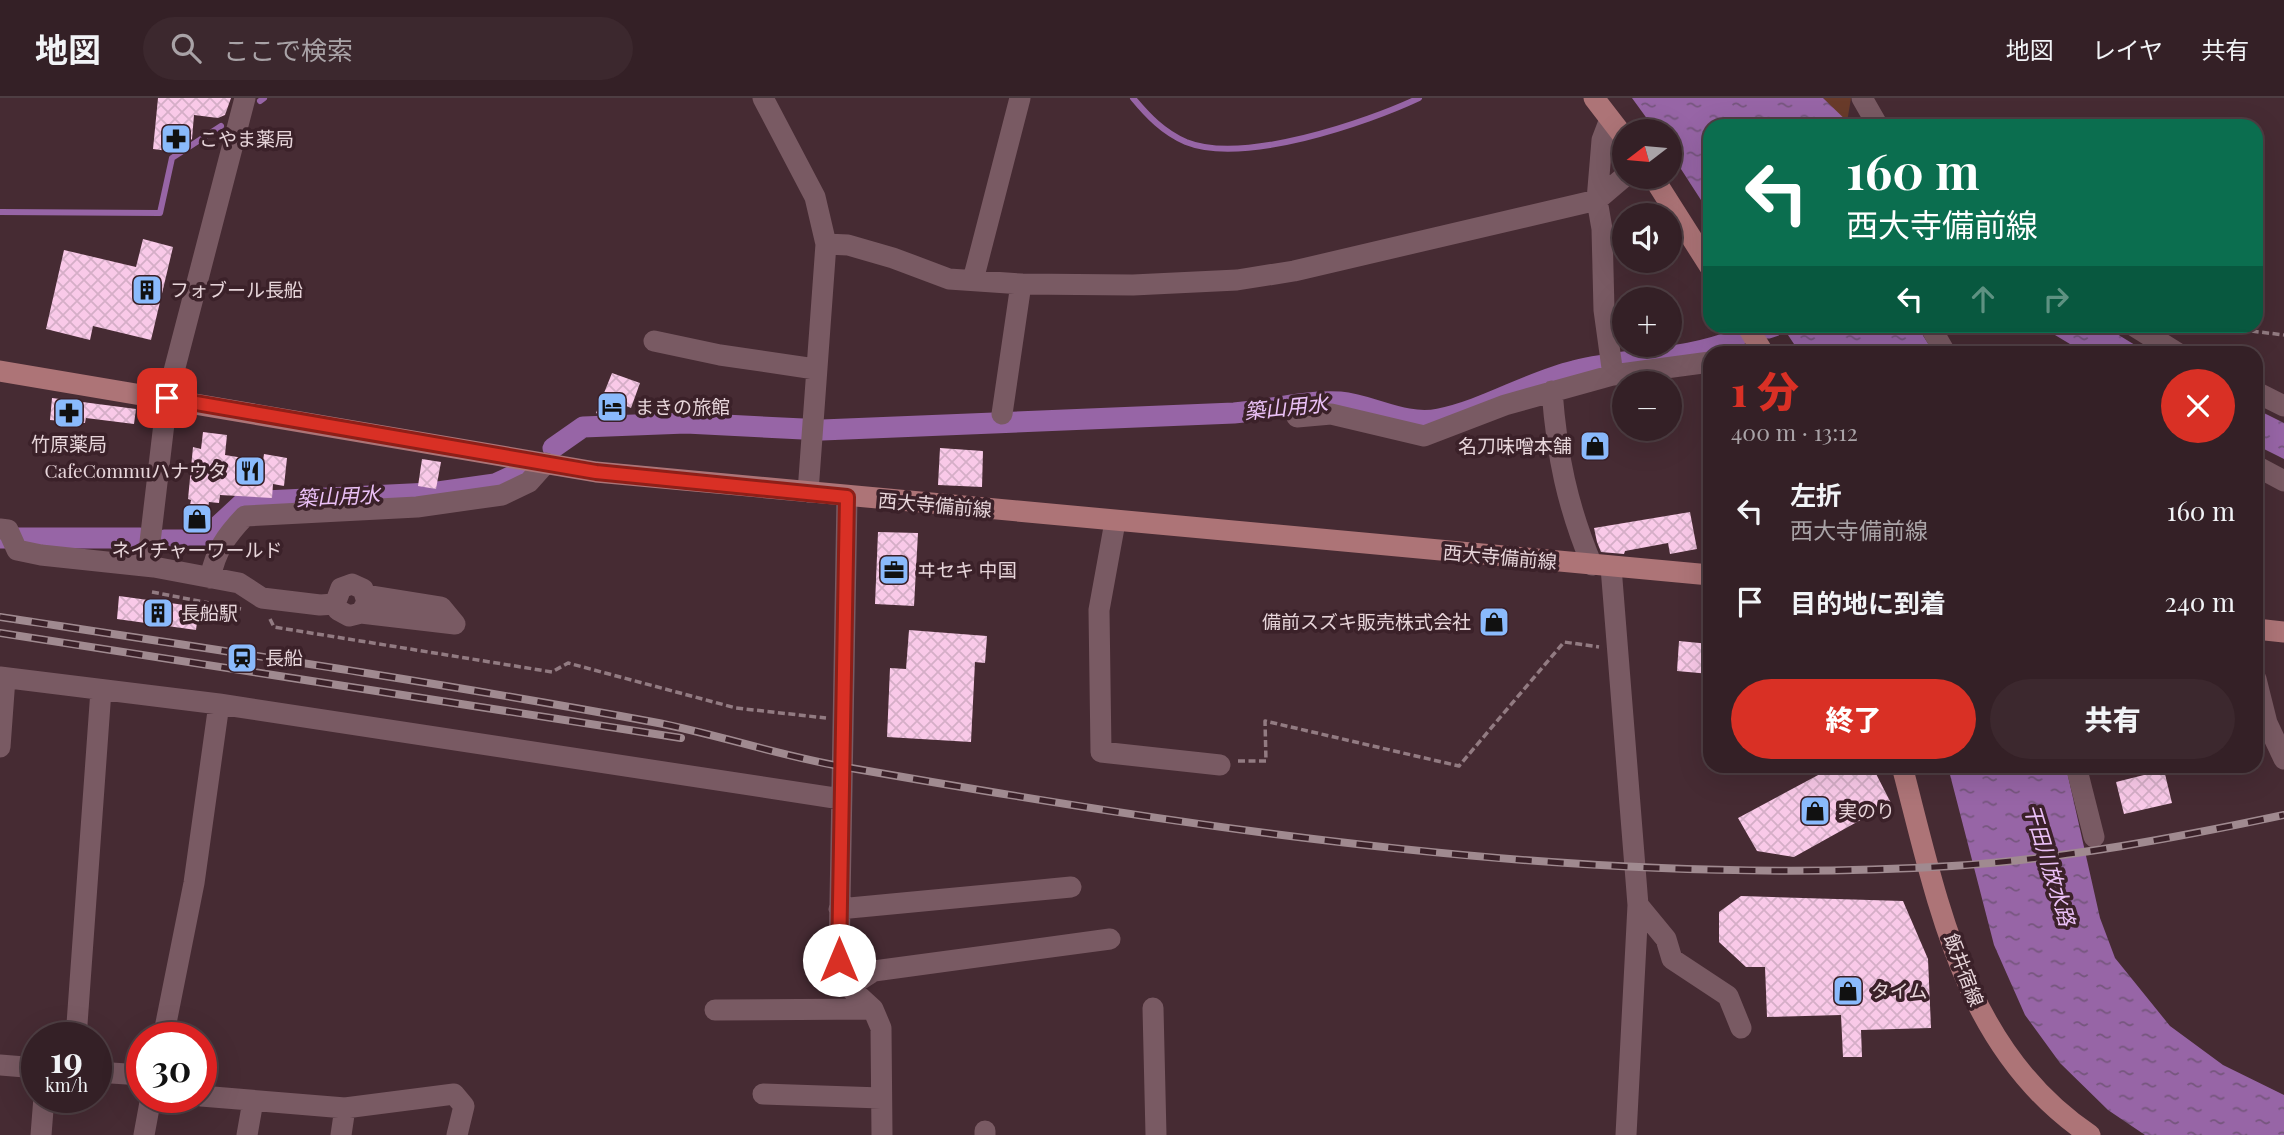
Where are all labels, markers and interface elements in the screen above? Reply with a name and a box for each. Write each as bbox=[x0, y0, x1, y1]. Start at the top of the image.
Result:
search box bbox=[143, 17, 633, 80]
text: 地図 bbox=[35, 26, 101, 70]
icon: search bbox=[167, 29, 205, 67]
text: ここで検索 bbox=[223, 32, 353, 67]
text: 地図 bbox=[2006, 33, 2054, 65]
text: レイヤ bbox=[2092, 33, 2163, 65]
text: 共有 bbox=[2201, 33, 2249, 65]
north arrow bbox=[1612, 119, 1682, 189]
map controls bbox=[1612, 119, 1682, 441]
pharmacy icon: こやま薬局 bbox=[159, 122, 193, 156]
place label: こやま薬局 bbox=[199, 125, 294, 151]
text: 160 m bbox=[1846, 137, 1980, 202]
icon: left bbox=[1731, 147, 1822, 238]
text: 西大寺備前線 bbox=[1846, 202, 2038, 245]
button: sound bbox=[1612, 203, 1682, 273]
building icon: フォブール長船 bbox=[130, 273, 164, 307]
place label: フォブール長船 bbox=[170, 276, 303, 302]
icon: left bbox=[1891, 280, 1929, 318]
icon: ahead bbox=[1964, 280, 2002, 318]
icon: right bbox=[2037, 280, 2075, 318]
button: + bbox=[1612, 287, 1682, 357]
text: 1 分 bbox=[1731, 362, 1799, 418]
pin bbox=[137, 368, 197, 428]
button: close bbox=[2161, 369, 2235, 443]
button: − bbox=[1612, 371, 1682, 441]
icon: arrive bbox=[148, 379, 186, 417]
water label: 築山用水 bbox=[1243, 387, 1331, 424]
hotel icon: まきの旅館 bbox=[595, 390, 629, 424]
place label: まきの旅館 bbox=[635, 393, 730, 419]
pharmacy icon: 竹原薬局 bbox=[52, 396, 86, 430]
text: 400 m · 13:12 bbox=[1731, 416, 1858, 447]
shop icon: 名刀味噌本舗 bbox=[1578, 429, 1612, 463]
place label: 竹原薬局 bbox=[31, 430, 107, 456]
place label: 名刀味噌本舗 bbox=[1458, 432, 1572, 458]
restaurant icon: CafeCommuハナウタ bbox=[233, 454, 267, 488]
place label: CafeCommuハナウタ bbox=[45, 457, 227, 483]
text: 左折 bbox=[1790, 477, 1842, 512]
water label: 築山用水 bbox=[295, 479, 383, 511]
street label: 西大寺備前線 bbox=[877, 486, 993, 522]
icon: left bbox=[1731, 492, 1769, 530]
text: 160 m bbox=[2167, 493, 2235, 528]
shop icon: ネイチャーワールド bbox=[180, 502, 214, 536]
text: 西大寺備前線 bbox=[1790, 514, 1928, 545]
place label: ネイチャーワールド bbox=[112, 536, 282, 562]
street label: 西大寺備前線 bbox=[1442, 538, 1558, 574]
office icon: ヰセキ 中国 bbox=[877, 553, 911, 587]
place label: ヰセキ 中国 bbox=[917, 556, 1017, 582]
icon: arrive bbox=[1731, 583, 1769, 621]
text: 240 m bbox=[2165, 584, 2235, 619]
text: 目的地に到着 bbox=[1790, 585, 1946, 620]
building icon: 長船駅 bbox=[141, 596, 175, 630]
place label: 長船駅 bbox=[181, 599, 238, 625]
shop icon: 備前スズキ販売株式会社 bbox=[1477, 605, 1511, 639]
place label: 備前スズキ販売株式会社 bbox=[1262, 608, 1471, 634]
station icon: 長船 bbox=[225, 641, 259, 675]
place label: 長船 bbox=[265, 644, 303, 670]
button: 終了 bbox=[1731, 679, 1976, 759]
button: 共有 bbox=[1990, 679, 2235, 759]
shop icon: 実のり bbox=[1798, 794, 1832, 828]
place label: 実のり bbox=[1838, 797, 1895, 823]
water label: 干田川放水路 bbox=[2019, 800, 2083, 931]
position arrow bbox=[802, 923, 876, 997]
street label: 飯井宿線 bbox=[1939, 929, 1991, 1010]
shop icon: タイム bbox=[1831, 974, 1865, 1008]
place label: タイム bbox=[1871, 977, 1928, 1003]
speed limit sign: 30 bbox=[126, 1022, 217, 1113]
text: 19 bbox=[50, 1035, 83, 1082]
text: km/h bbox=[45, 1073, 88, 1097]

